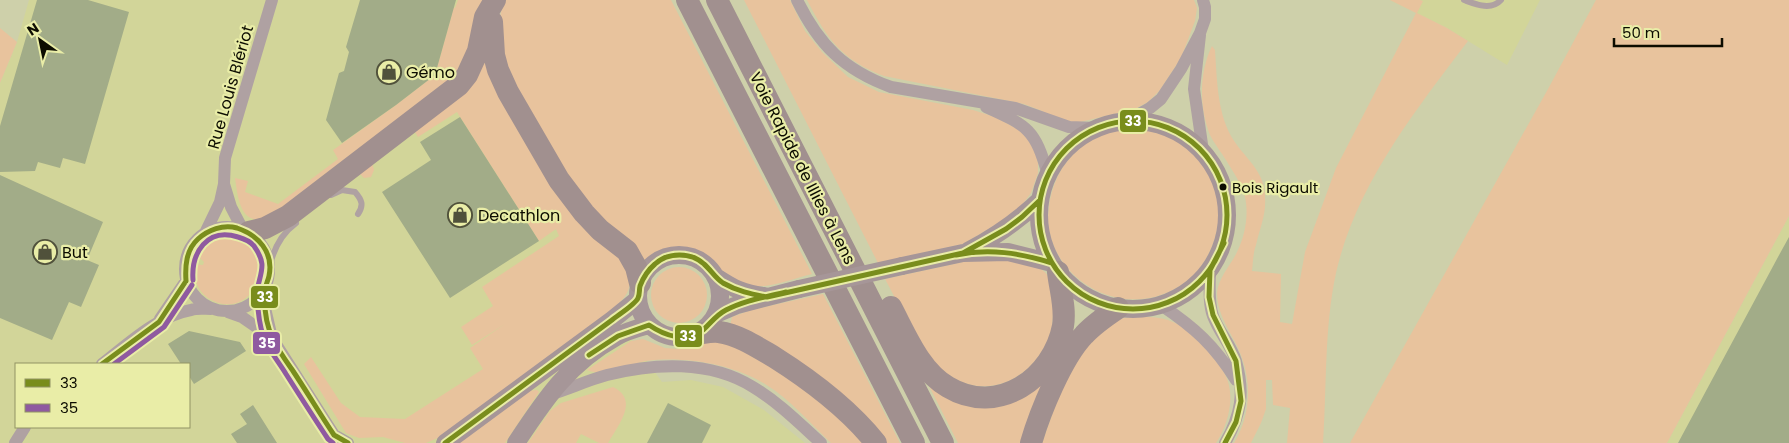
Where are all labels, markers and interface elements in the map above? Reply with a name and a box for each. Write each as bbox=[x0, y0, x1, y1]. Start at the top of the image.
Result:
north arrow bbox=[15, 15, 65, 65]
scale bar bbox=[1614, 15, 1722, 47]
text: N bbox=[23, 18, 43, 40]
street label: Rue Louis Blériot bbox=[202, 22, 259, 152]
text: 50 m bbox=[1622, 22, 1660, 43]
shop icon: Gémo bbox=[376, 59, 402, 85]
place label: Gémo bbox=[406, 61, 455, 84]
street label: Voie Rapide de Illies à Lens bbox=[744, 68, 861, 268]
line badge: 33 bbox=[1119, 109, 1147, 133]
text: 33 bbox=[1125, 111, 1141, 131]
place label: Bois Rigault bbox=[1232, 177, 1318, 198]
marker: Bois Rigault bbox=[1218, 182, 1228, 192]
shop icon: Decathlon bbox=[447, 202, 473, 228]
place label: Decathlon bbox=[478, 204, 560, 227]
shop icon: But bbox=[32, 239, 58, 265]
place label: But bbox=[62, 241, 88, 264]
line badge: 33 bbox=[250, 285, 279, 309]
text: 33 bbox=[257, 287, 273, 307]
line badge: 33 bbox=[674, 324, 703, 348]
text: 33 bbox=[680, 326, 696, 346]
line badge: 35 bbox=[252, 331, 281, 355]
text: 35 bbox=[258, 333, 276, 353]
legend bbox=[15, 363, 190, 428]
text: 33 bbox=[60, 372, 78, 393]
text: 35 bbox=[60, 397, 78, 418]

